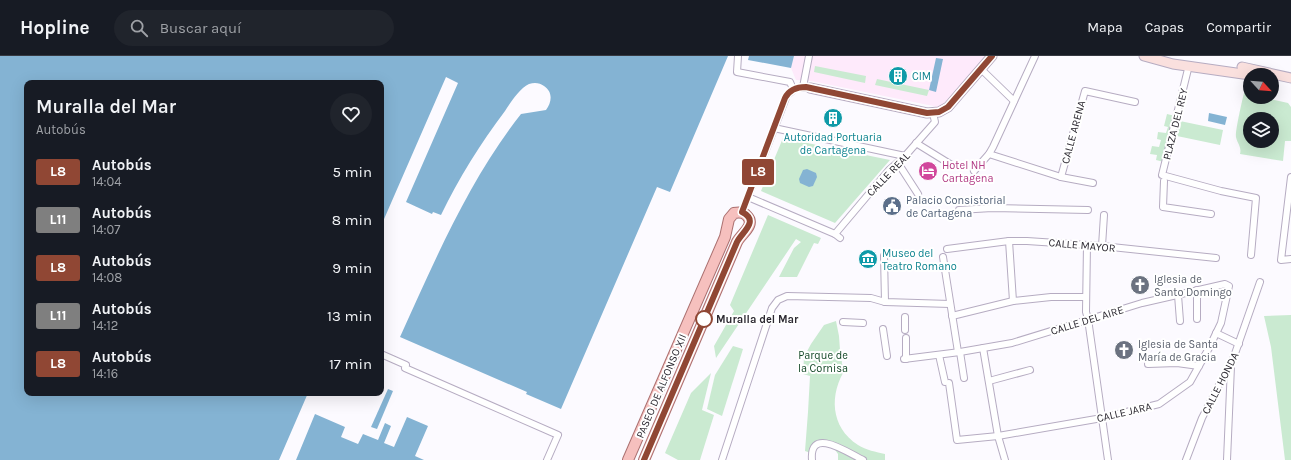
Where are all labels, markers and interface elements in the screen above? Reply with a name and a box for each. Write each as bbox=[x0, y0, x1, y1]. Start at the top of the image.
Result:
search box bbox=[114, 10, 394, 46]
text: Hopline bbox=[20, 17, 90, 39]
icon: search bbox=[128, 17, 150, 39]
text: Buscar aquí bbox=[160, 19, 242, 37]
text: Mapa bbox=[1087, 19, 1123, 36]
text: Capas bbox=[1145, 19, 1184, 36]
text: Compartir bbox=[1206, 19, 1271, 36]
building icon: CIM bbox=[887, 65, 909, 87]
north arrow bbox=[1243, 68, 1279, 104]
map controls bbox=[1243, 68, 1279, 148]
place label: CIM bbox=[912, 70, 931, 83]
street label: PLAZA DEL REY bbox=[1160, 87, 1191, 161]
button: heart bbox=[330, 93, 372, 135]
text: Muralla del Mar bbox=[36, 96, 176, 118]
street label: CALLE ARENA bbox=[1059, 98, 1088, 165]
building icon: Autoridad Portuaria de Cartagena bbox=[822, 107, 844, 129]
button: layers bbox=[1243, 112, 1279, 148]
text: Autobús bbox=[36, 122, 86, 137]
place label: Autoridad Portuaria de Cartagena bbox=[784, 131, 882, 157]
street label: CALLE REAL bbox=[864, 149, 913, 199]
text: Autobús bbox=[92, 156, 152, 174]
line badge: L8 bbox=[740, 159, 776, 185]
place label: Hotel NH Cartagena bbox=[942, 159, 994, 185]
hotel icon: Hotel NH Cartagena bbox=[917, 160, 939, 182]
text: L8 bbox=[50, 163, 66, 180]
text: 5 min bbox=[332, 163, 372, 181]
text: L8 bbox=[750, 163, 766, 180]
text: 14:04 bbox=[92, 174, 122, 189]
place label: Palacio Consistorial de Cartagena bbox=[906, 194, 1006, 220]
public building icon: Palacio Consistorial de Cartagena bbox=[881, 195, 903, 217]
text: Autobús bbox=[92, 204, 152, 222]
text: L11 bbox=[50, 211, 66, 228]
text: 8 min bbox=[332, 211, 372, 229]
text: 14:07 bbox=[92, 222, 120, 237]
street label: CALLE MAYOR bbox=[1048, 236, 1116, 255]
place label: Museo del Teatro Romano bbox=[882, 247, 957, 273]
museum icon: Museo del Teatro Romano bbox=[857, 248, 879, 270]
text: Autobús bbox=[92, 252, 152, 270]
text: L8 bbox=[50, 259, 66, 276]
text: 9 min bbox=[332, 259, 372, 277]
text: 14:08 bbox=[92, 270, 122, 285]
place label: Iglesia de Santo Domingo bbox=[1154, 273, 1232, 299]
church icon: Iglesia de Santo Domingo bbox=[1129, 274, 1151, 296]
text: Autobús bbox=[92, 300, 152, 318]
street label: CALLE DEL AIRE bbox=[1049, 303, 1125, 338]
text: L11 bbox=[50, 307, 66, 324]
text: 13 min bbox=[327, 307, 372, 325]
marker: Muralla del Mar bbox=[695, 310, 713, 328]
place label: Muralla del Mar bbox=[716, 313, 799, 326]
text: 14:12 bbox=[92, 318, 118, 333]
street label: PASEO DE ALFONSO XII bbox=[634, 332, 689, 440]
place label: Iglesia de Santa María de Gracia bbox=[1138, 338, 1218, 364]
church icon: Iglesia de Santa María de Gracia bbox=[1113, 339, 1135, 361]
text: Autobús bbox=[92, 348, 152, 366]
park label: Parque de la Cornisa bbox=[798, 349, 848, 375]
street label: CALLE HONDA bbox=[1199, 350, 1242, 416]
text: L8 bbox=[50, 355, 66, 372]
text: 17 min bbox=[329, 355, 372, 373]
text: 14:16 bbox=[92, 366, 118, 381]
street label: CALLE JARA bbox=[1095, 400, 1153, 425]

